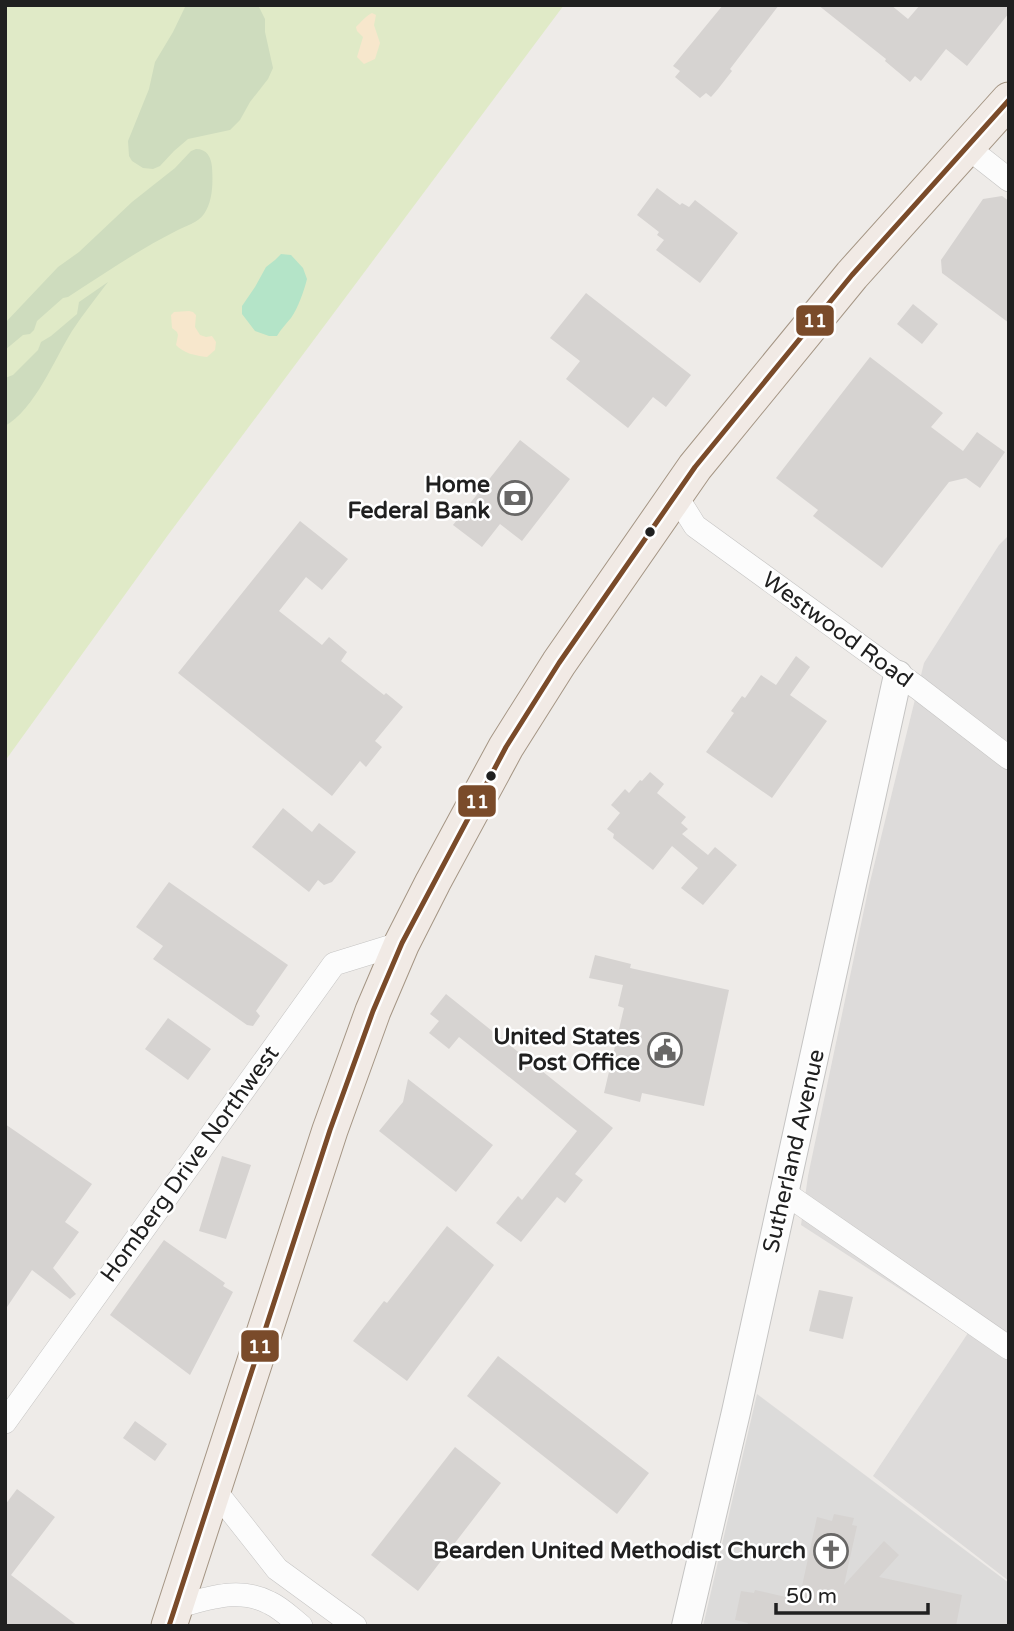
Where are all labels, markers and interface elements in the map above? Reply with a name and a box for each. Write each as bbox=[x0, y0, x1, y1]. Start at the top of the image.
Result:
line badge: 11 bbox=[795, 304, 835, 337]
text: 11 bbox=[803, 310, 827, 332]
place label: Home Federal Bank bbox=[348, 471, 490, 525]
bank icon: Home Federal Bank bbox=[496, 479, 534, 517]
unlabelled marker bbox=[643, 525, 657, 539]
street label: Westwood Road bbox=[756, 566, 918, 694]
unlabelled marker bbox=[484, 769, 498, 783]
line badge: 11 bbox=[457, 784, 497, 818]
text: 11 bbox=[465, 791, 489, 813]
place label: United States Post Office bbox=[493, 1023, 640, 1077]
public building icon: United States Post Office bbox=[646, 1031, 684, 1069]
street label: Homberg Drive Northwest bbox=[95, 1040, 285, 1288]
street label: Sutherland Avenue bbox=[757, 1046, 831, 1256]
line badge: 11 bbox=[240, 1329, 280, 1363]
text: 11 bbox=[248, 1336, 272, 1358]
church icon: Bearden United Methodist Church bbox=[812, 1532, 850, 1570]
place label: Bearden United Methodist Church bbox=[433, 1537, 806, 1565]
scale bar bbox=[776, 1572, 928, 1616]
text: 50 m bbox=[786, 1584, 837, 1609]

